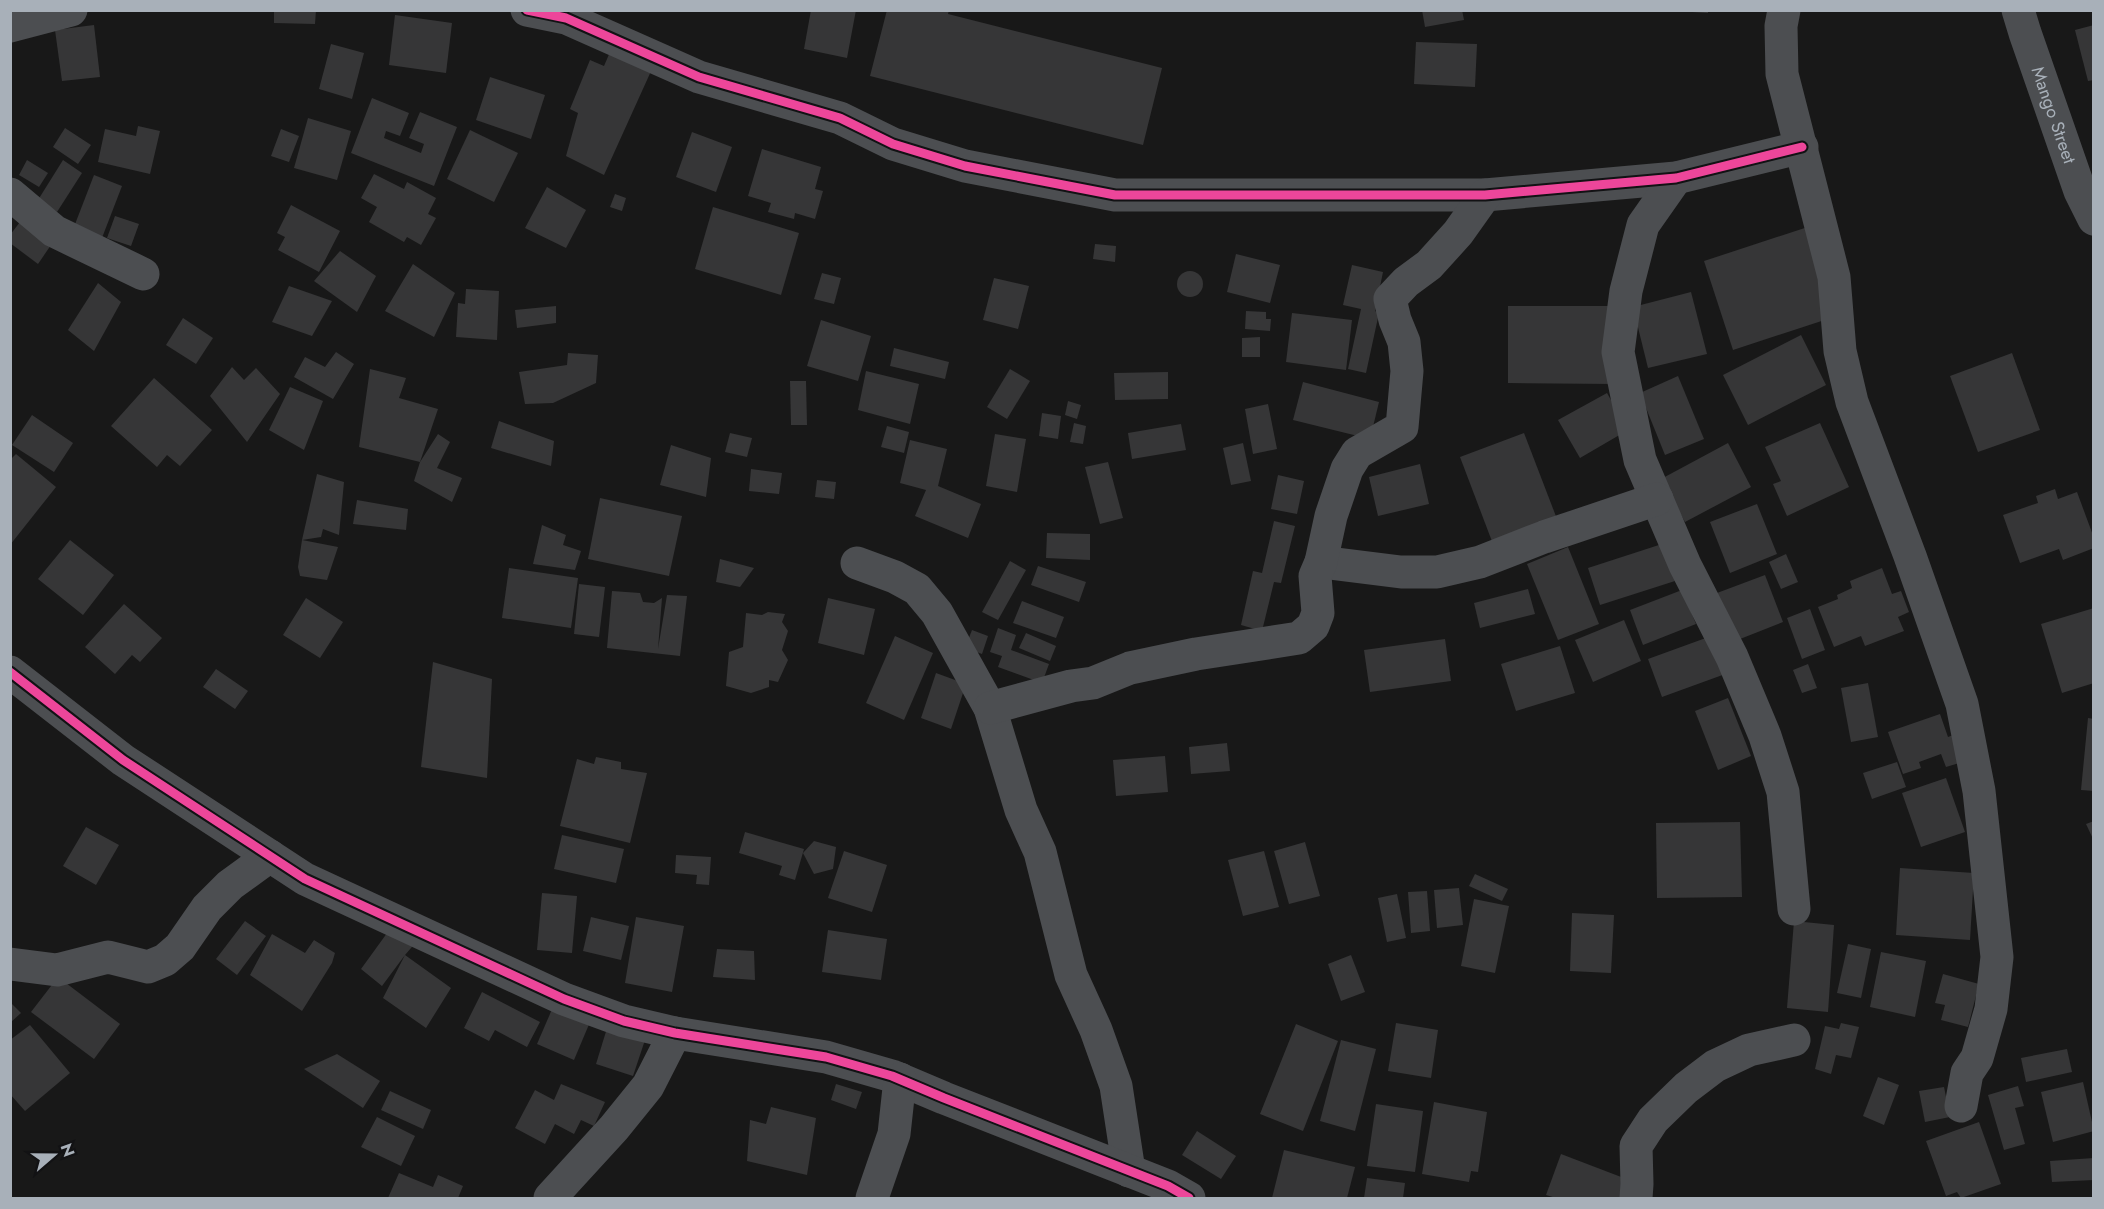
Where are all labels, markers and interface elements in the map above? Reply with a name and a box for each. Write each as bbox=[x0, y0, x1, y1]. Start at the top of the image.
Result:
street label: Mango Street bbox=[2025, 63, 2083, 168]
north arrow bbox=[24, 1125, 84, 1185]
text: N bbox=[55, 1140, 81, 1160]

